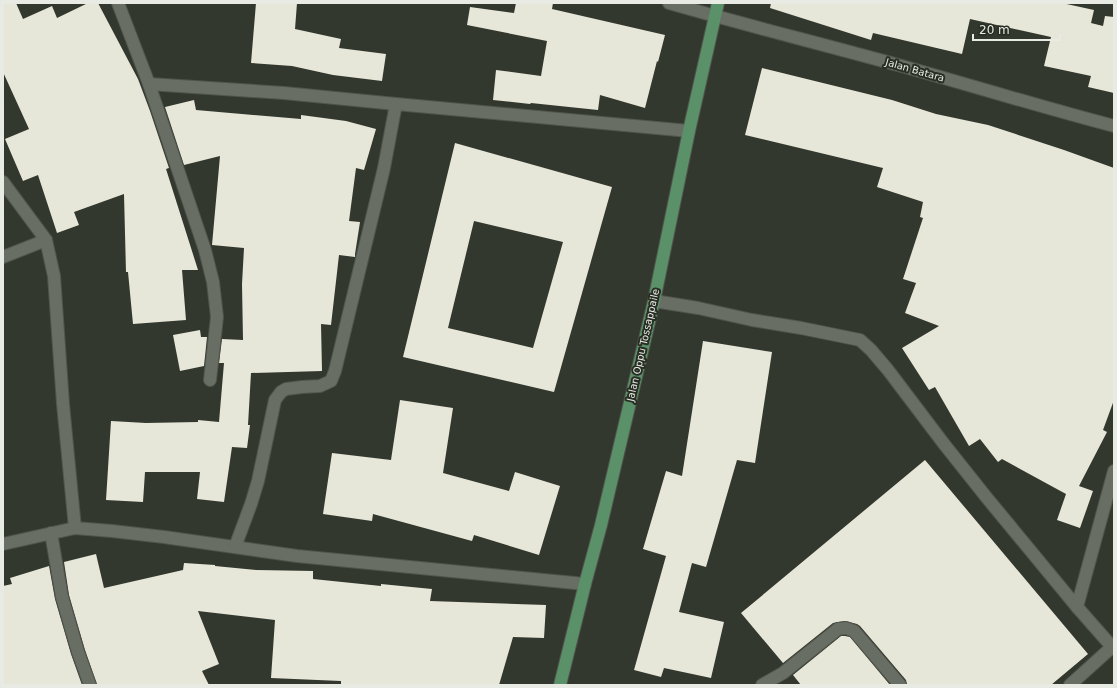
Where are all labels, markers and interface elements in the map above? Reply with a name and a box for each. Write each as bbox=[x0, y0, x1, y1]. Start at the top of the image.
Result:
scale bar bbox=[973, 16, 1060, 42]
text: 20 m bbox=[979, 23, 1010, 37]
street label: Jalan Batara bbox=[883, 56, 946, 84]
street label: Jalan Oppu Tossappaile bbox=[624, 288, 661, 403]

